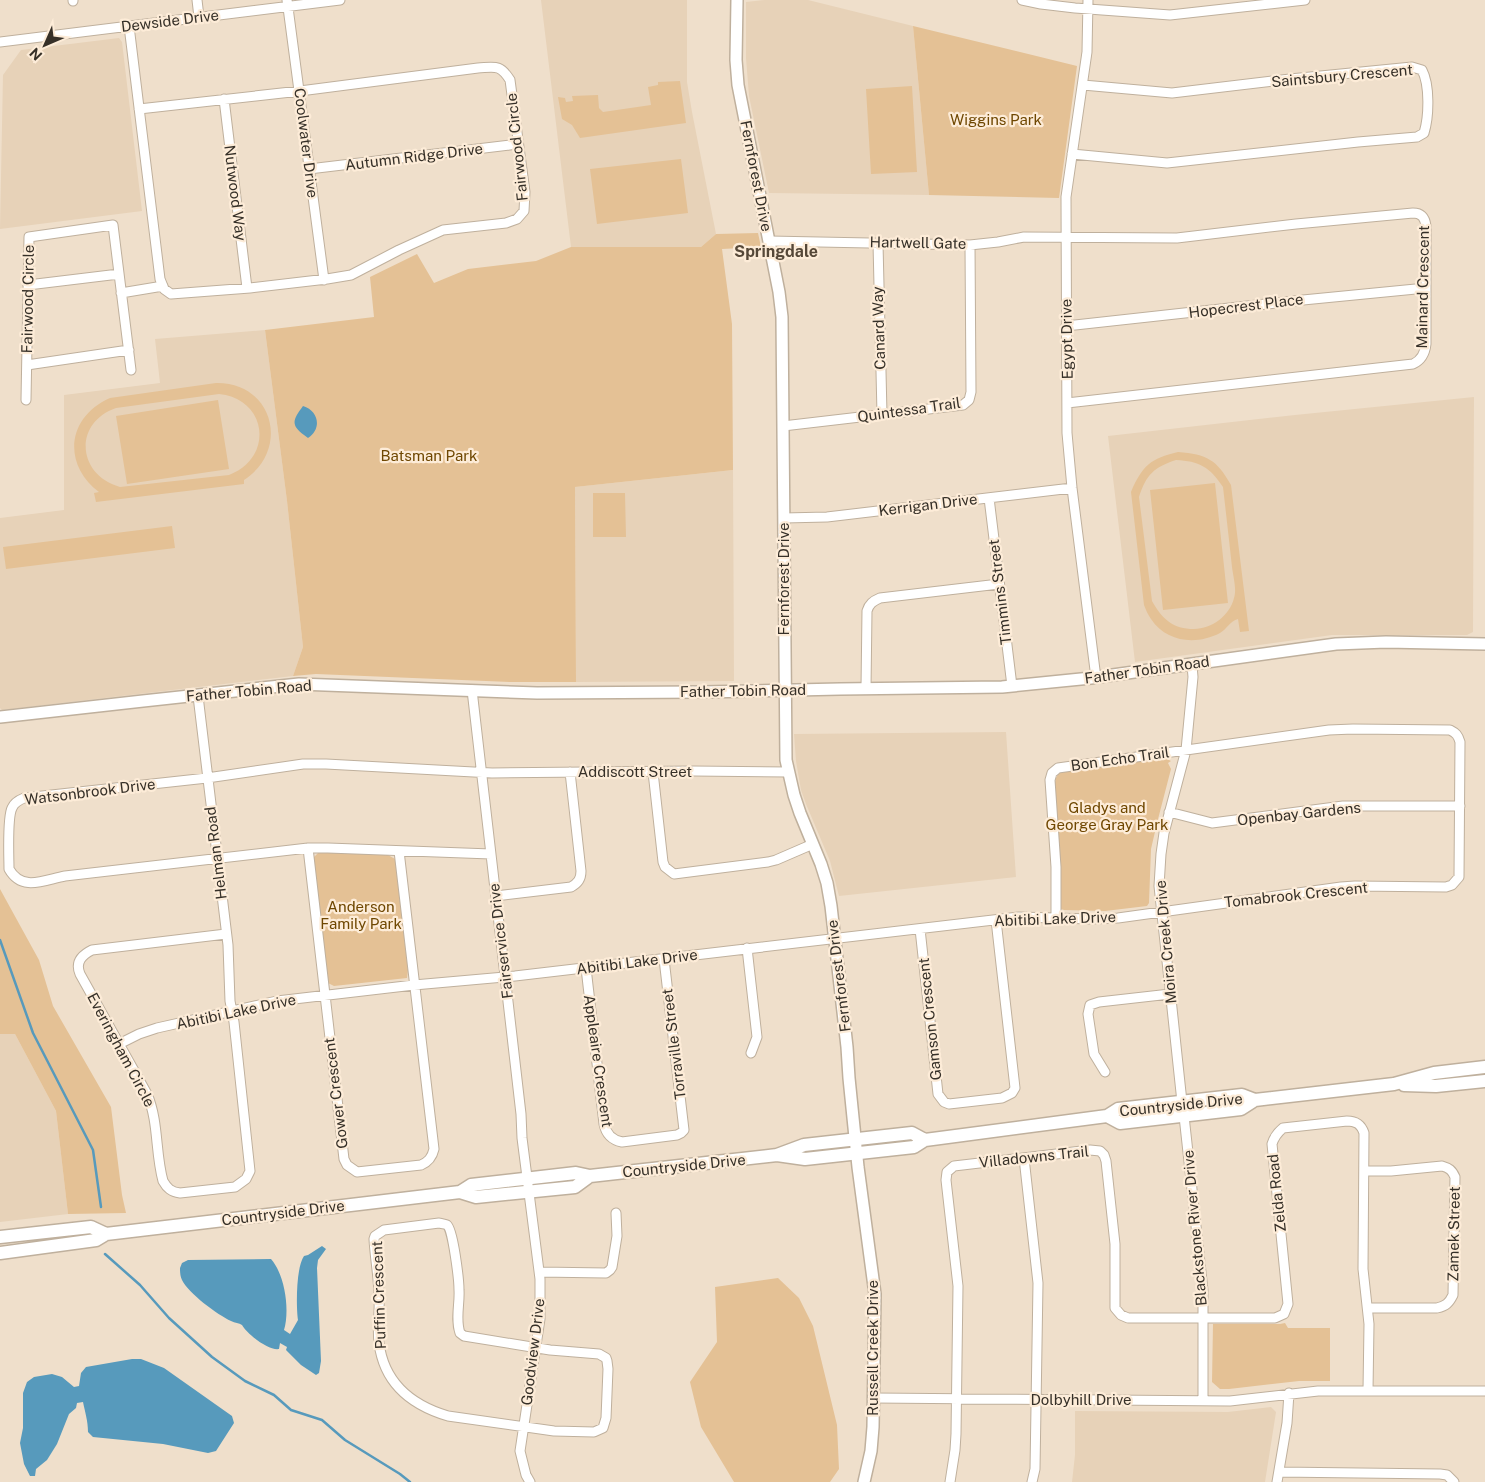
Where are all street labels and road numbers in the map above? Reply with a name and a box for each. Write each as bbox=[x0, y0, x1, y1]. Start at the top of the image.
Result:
street label: Dewside Drive bbox=[120, 6, 220, 35]
street label: Saintsbury Crescent bbox=[1270, 61, 1414, 90]
street label: Coolwater Drive bbox=[291, 87, 322, 199]
street label: Fairwood Circle bbox=[502, 92, 531, 202]
street label: Fernforest Drive bbox=[737, 119, 776, 233]
street label: Autumn Ridge Drive bbox=[344, 140, 484, 173]
street label: Nutwood Way bbox=[221, 144, 250, 242]
street label: Mainard Crescent bbox=[1413, 225, 1432, 349]
street label: Hartwell Gate bbox=[869, 233, 967, 252]
street label: Fairwood Circle bbox=[18, 245, 37, 353]
street label: Canard Way bbox=[869, 286, 888, 370]
street label: Hopecrest Place bbox=[1188, 290, 1304, 321]
street label: Egypt Drive bbox=[1057, 299, 1076, 379]
street label: Quintessa Trail bbox=[856, 394, 962, 425]
street label: Kerrigan Drive bbox=[878, 490, 978, 519]
street label: Fernforest Drive bbox=[775, 523, 792, 635]
street label: Timmins Street bbox=[985, 538, 1014, 646]
street label: Father Tobin Road bbox=[1083, 652, 1211, 687]
street label: Father Tobin Road bbox=[185, 677, 313, 704]
street label: Father Tobin Road bbox=[680, 681, 806, 700]
street label: Bon Echo Trail bbox=[1069, 743, 1170, 774]
street label: Addiscott Street bbox=[578, 763, 692, 780]
street label: Watsonbrook Drive bbox=[24, 775, 156, 808]
street label: Openbay Gardens bbox=[1236, 799, 1362, 828]
street label: Helman Road bbox=[201, 806, 230, 900]
street label: Tomabrook Crescent bbox=[1223, 878, 1369, 910]
street label: Moira Creek Drive bbox=[1152, 880, 1179, 1005]
street label: Fairservice Drive bbox=[485, 882, 516, 1000]
street label: Abitibi Lake Drive bbox=[994, 908, 1116, 929]
street label: Fernforest Drive bbox=[823, 919, 854, 1033]
street label: Abitibi Lake Drive bbox=[575, 946, 699, 977]
street label: Gamson Crescent bbox=[915, 957, 944, 1081]
street label: Torraville Street bbox=[658, 987, 689, 1100]
street label: Everingham Circle bbox=[84, 990, 159, 1110]
street label: Abitibi Lake Drive bbox=[174, 991, 297, 1033]
street label: Appleaire Crescent bbox=[581, 993, 616, 1129]
street label: Gower Crescent bbox=[320, 1036, 351, 1150]
street label: Countryside Drive bbox=[1118, 1090, 1243, 1119]
street label: Villadowns Trail bbox=[978, 1142, 1090, 1171]
street label: Blackstone River Drive bbox=[1179, 1149, 1210, 1307]
street label: Countryside Drive bbox=[621, 1151, 746, 1180]
street label: Zelda Road bbox=[1264, 1153, 1289, 1233]
street label: Zamek Street bbox=[1444, 1186, 1463, 1282]
street label: Countryside Drive bbox=[220, 1197, 345, 1228]
street label: Puffin Crescent bbox=[368, 1240, 389, 1350]
street label: Russell Creek Drive bbox=[864, 1280, 881, 1416]
street label: Goodview Drive bbox=[517, 1297, 548, 1406]
street label: Dolbyhill Drive bbox=[1030, 1391, 1132, 1408]

